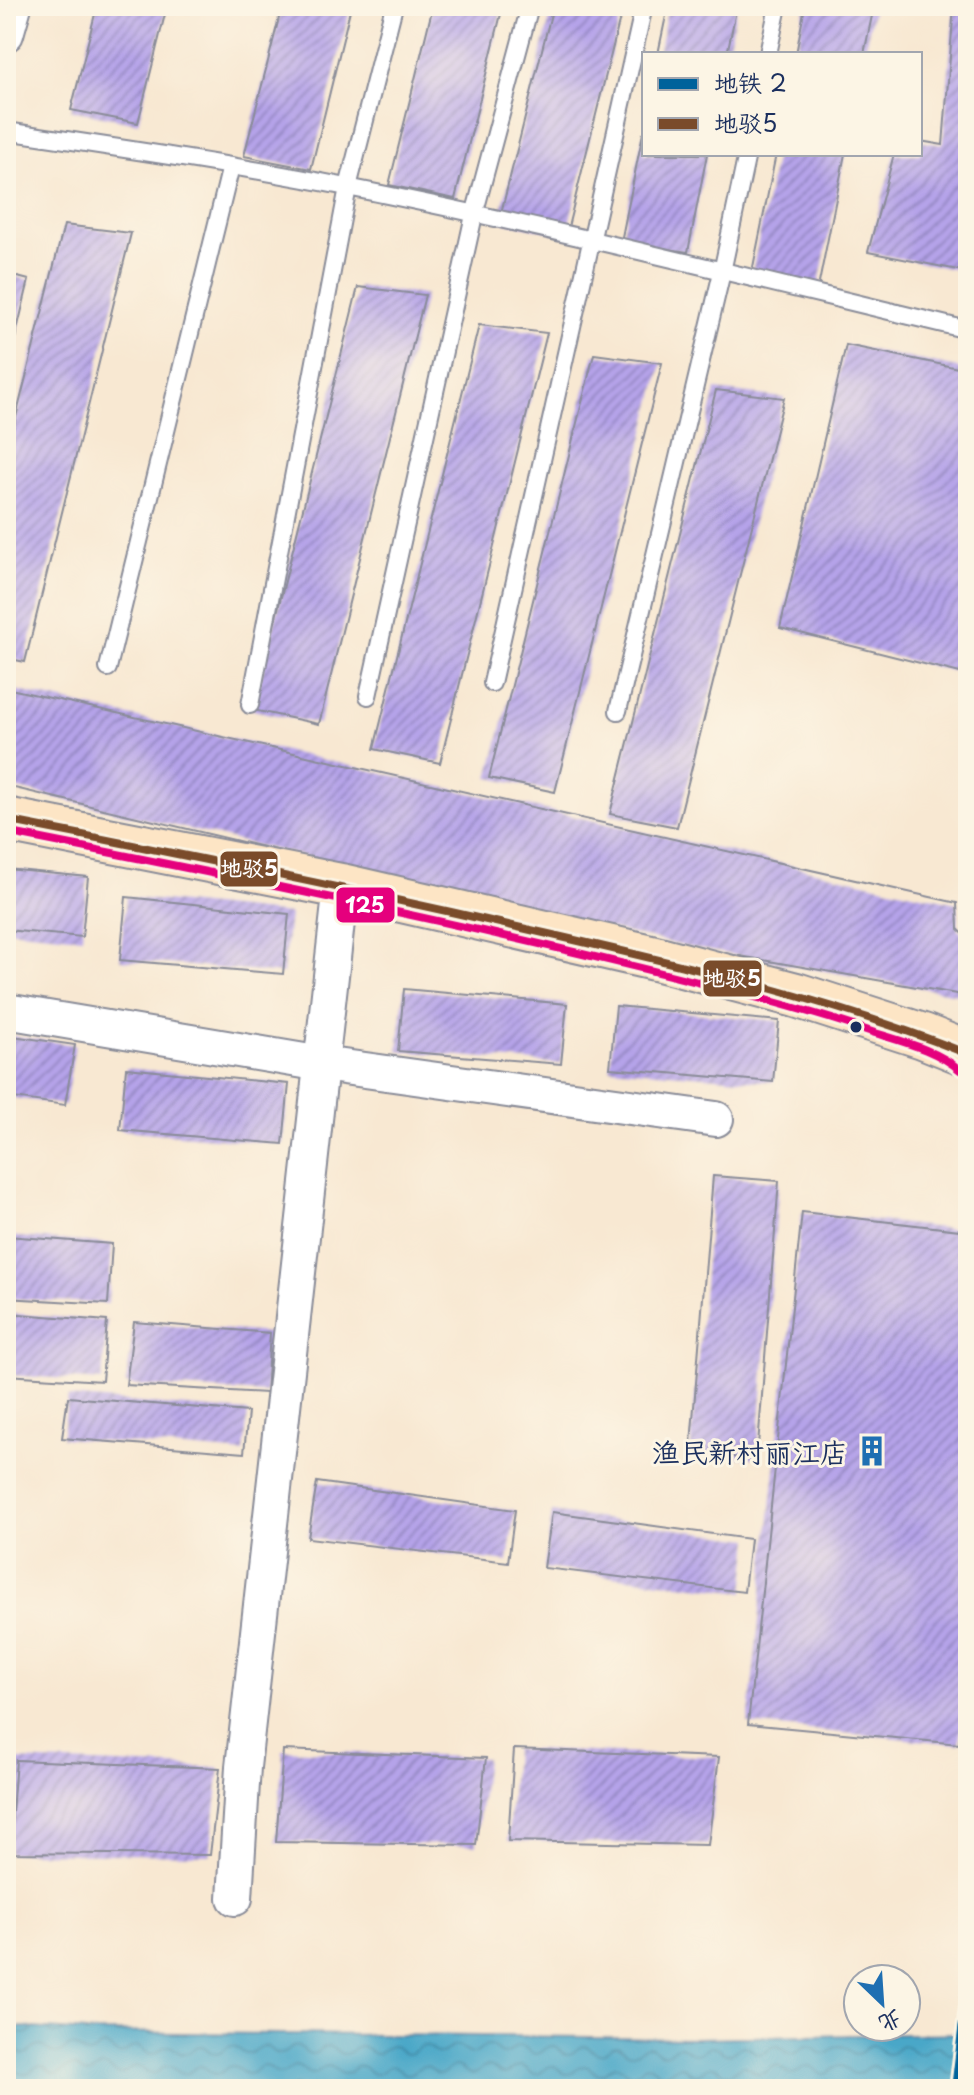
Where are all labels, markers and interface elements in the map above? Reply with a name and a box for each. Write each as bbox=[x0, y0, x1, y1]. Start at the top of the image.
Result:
legend bbox=[642, 52, 922, 156]
text: 地铁 2 bbox=[714, 64, 787, 100]
text: 地驳5 bbox=[714, 104, 777, 140]
line badge: 地驳5 bbox=[219, 850, 279, 888]
text: 地驳5 bbox=[220, 850, 278, 883]
line badge: 125 bbox=[335, 886, 396, 924]
text: 125 bbox=[345, 887, 385, 920]
line badge: 地驳5 bbox=[702, 959, 763, 998]
text: 地驳5 bbox=[703, 960, 761, 993]
unlabelled marker bbox=[848, 1019, 864, 1035]
place label: 渔民新村丽江店 bbox=[652, 1430, 848, 1473]
building icon: 渔民新村丽江店 bbox=[855, 1434, 889, 1468]
north arrow bbox=[842, 1963, 922, 2043]
text: 北 bbox=[874, 2003, 908, 2042]

